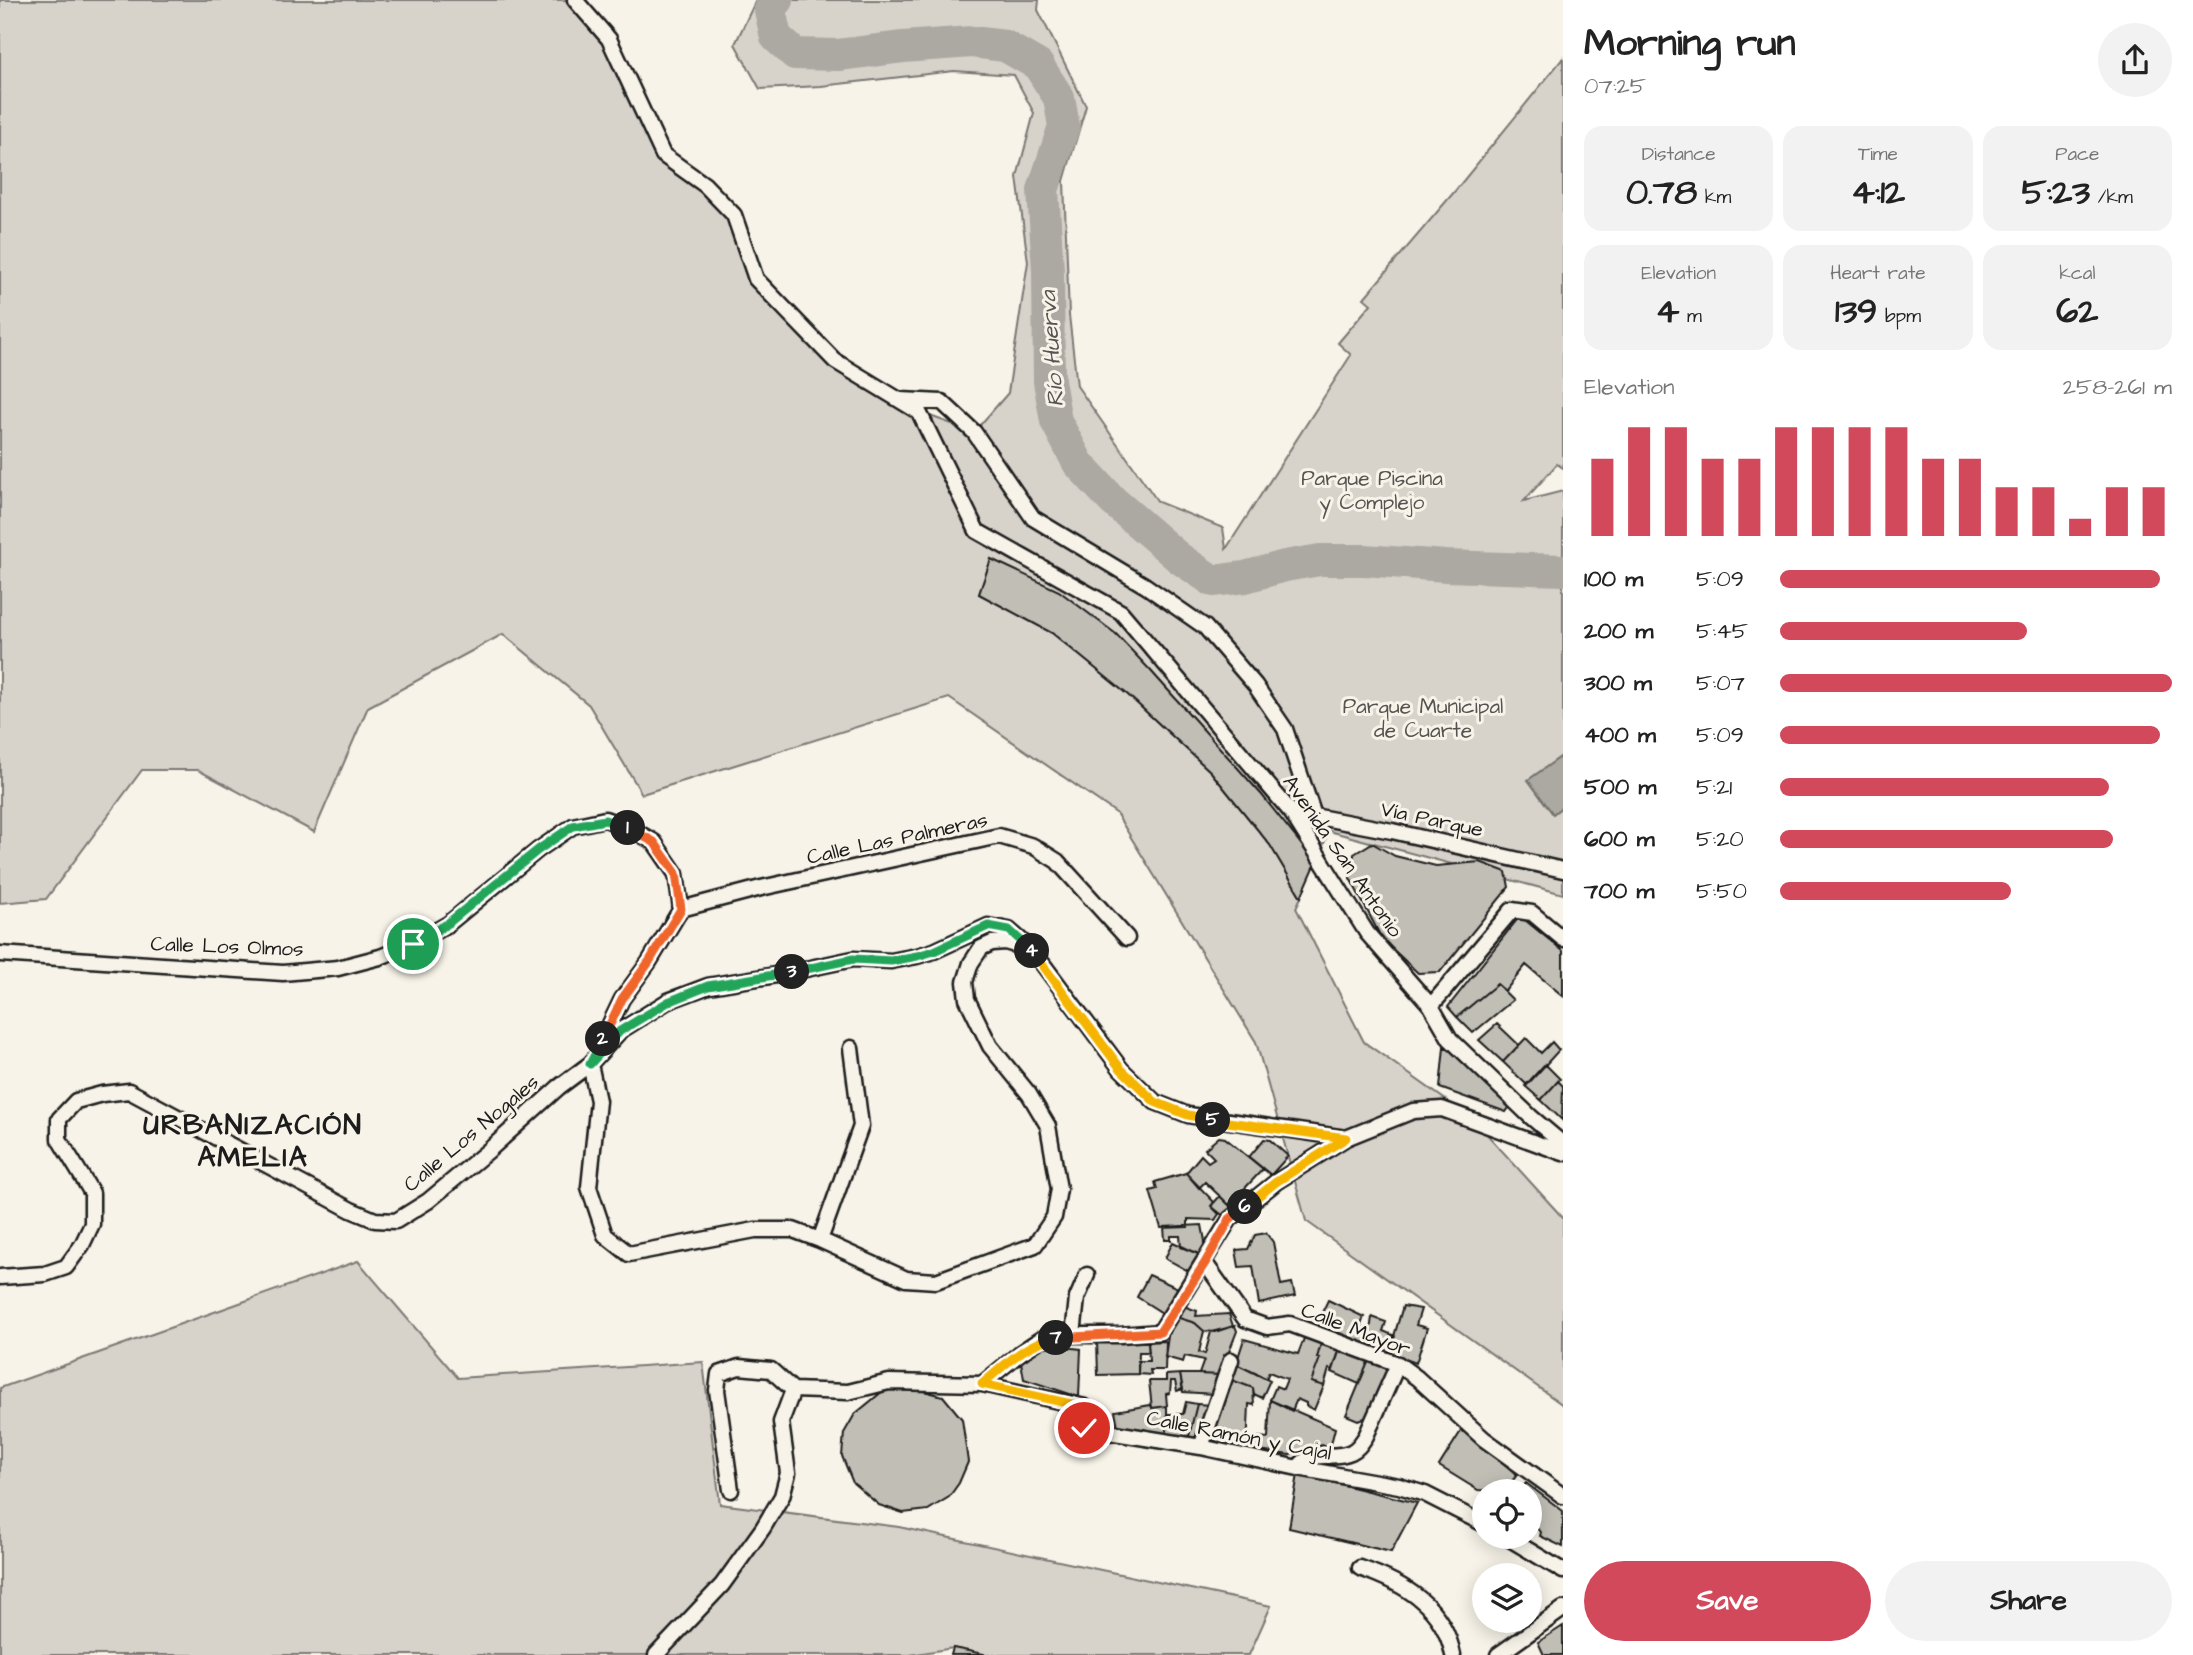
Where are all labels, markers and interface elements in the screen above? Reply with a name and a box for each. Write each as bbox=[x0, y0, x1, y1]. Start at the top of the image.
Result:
text: Morning run bbox=[1584, 18, 1796, 70]
button: share bbox=[2098, 23, 2172, 97]
text: 07:25 bbox=[1584, 70, 1646, 102]
text: Distance bbox=[1642, 141, 1716, 168]
text: Time bbox=[1858, 141, 1898, 168]
text: Pace bbox=[2055, 141, 2099, 168]
text: 0.78 bbox=[1626, 168, 1697, 217]
text: 4:12 bbox=[1851, 168, 1905, 217]
text: 5:23 bbox=[2022, 168, 2090, 217]
text: km bbox=[1697, 184, 1731, 211]
text: /km bbox=[2090, 184, 2133, 211]
text: Elevation bbox=[1641, 260, 1716, 287]
text: Heart rate bbox=[1830, 260, 1926, 287]
text: kcal bbox=[2059, 260, 2096, 287]
text: 4 bbox=[1656, 287, 1679, 336]
text: 139 bbox=[1835, 287, 1877, 336]
text: 62 bbox=[2056, 287, 2098, 336]
water label: Río Huerva bbox=[1032, 288, 1072, 408]
text: m bbox=[1679, 303, 1702, 330]
text: bpm bbox=[1877, 303, 1921, 330]
text: Elevation bbox=[1584, 371, 1675, 403]
text: 258–261 m bbox=[2063, 371, 2172, 403]
park label: Parque Piscina y Complejo bbox=[1301, 464, 1443, 519]
text: 100 m bbox=[1584, 563, 1643, 595]
text: 5:09 bbox=[1696, 563, 1744, 595]
text: 200 m bbox=[1584, 615, 1653, 647]
text: 5:45 bbox=[1696, 615, 1748, 647]
text: 300 m bbox=[1584, 667, 1652, 699]
text: 5:07 bbox=[1696, 667, 1745, 699]
park label: Parque Municipal de Cuarte bbox=[1343, 692, 1503, 745]
text: 400 m bbox=[1584, 719, 1656, 751]
text: 5:09 bbox=[1696, 719, 1744, 751]
street label: Avenida San Antonio bbox=[1276, 769, 1410, 943]
text: 500 m bbox=[1584, 771, 1656, 803]
text: 5:21 bbox=[1696, 771, 1732, 803]
street label: Vía Parque bbox=[1378, 795, 1486, 844]
street label: Calle Las Palmeras bbox=[804, 805, 990, 872]
pin: 1 bbox=[610, 810, 646, 846]
text: 1 bbox=[626, 814, 629, 841]
text: 600 m bbox=[1584, 823, 1655, 855]
text: 5:20 bbox=[1696, 823, 1744, 855]
text: 700 m bbox=[1584, 875, 1654, 907]
text: 5:50 bbox=[1696, 875, 1747, 907]
pin bbox=[383, 914, 443, 974]
icon: arrive bbox=[394, 925, 432, 963]
street label: Calle Los Olmos bbox=[150, 929, 304, 964]
pin: 4 bbox=[1014, 934, 1050, 968]
text: 4 bbox=[1025, 937, 1038, 964]
pin: 3 bbox=[774, 954, 810, 990]
text: 3 bbox=[787, 958, 796, 985]
pin: 2 bbox=[586, 1021, 620, 1056]
text: 2 bbox=[597, 1025, 608, 1052]
street label: Calle Los Nogales bbox=[397, 1068, 547, 1200]
pin: 5 bbox=[1196, 1102, 1230, 1138]
district label: URBANIZACIÓN AMELIA bbox=[143, 1106, 363, 1177]
text: 5 bbox=[1206, 1106, 1219, 1133]
pin: 6 bbox=[1228, 1190, 1262, 1224]
text: 6 bbox=[1239, 1193, 1250, 1220]
street label: Calle Mayor bbox=[1296, 1295, 1415, 1366]
pin: 7 bbox=[1038, 1320, 1074, 1356]
text: 7 bbox=[1050, 1324, 1061, 1351]
pin bbox=[1054, 1398, 1114, 1458]
street label: Calle Ramón y Cajal bbox=[1144, 1403, 1334, 1470]
icon: check bbox=[1065, 1409, 1103, 1447]
map controls bbox=[1472, 1479, 1542, 1633]
button: locate bbox=[1472, 1479, 1542, 1549]
button: Save bbox=[1584, 1561, 1871, 1641]
button: Share bbox=[1885, 1561, 2172, 1641]
button: layers bbox=[1472, 1563, 1542, 1633]

